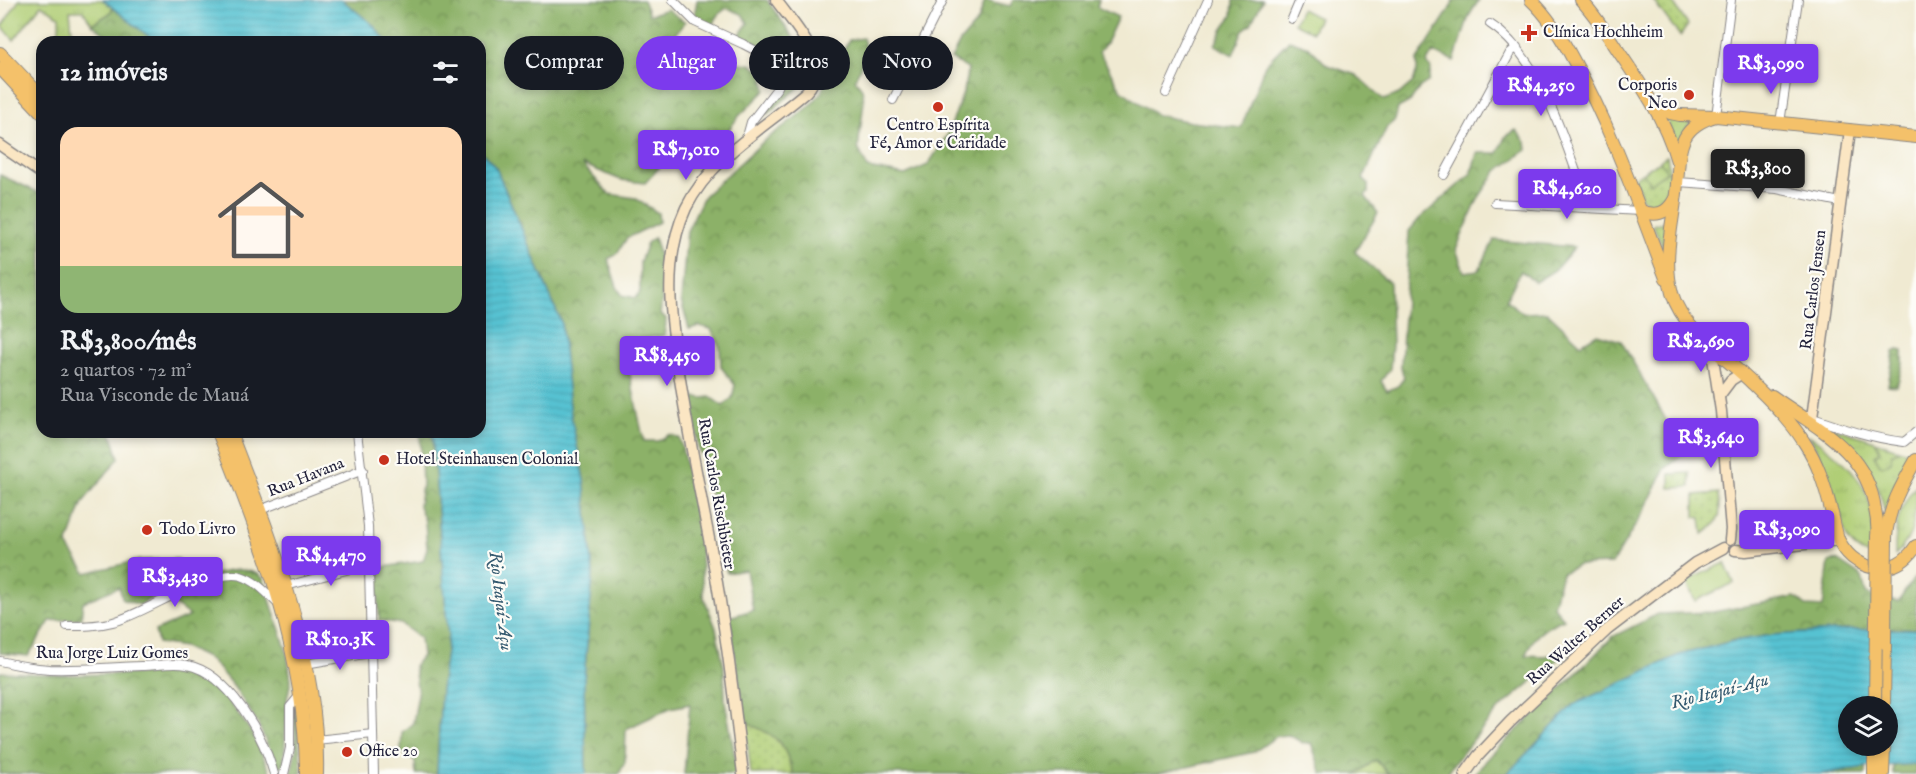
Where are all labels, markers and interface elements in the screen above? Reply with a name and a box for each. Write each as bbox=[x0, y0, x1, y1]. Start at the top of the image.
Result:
place label: Clínica Hochheim bbox=[1543, 23, 1663, 43]
marker: Clínica Hochheim bbox=[1520, 24, 1538, 42]
chip: Comprar bbox=[504, 36, 624, 90]
chip: Alugar bbox=[636, 36, 737, 90]
chip: Filtros bbox=[749, 36, 850, 90]
chip: Novo bbox=[862, 36, 953, 90]
pin: R$3,090 bbox=[1716, 44, 1826, 95]
text: R$3,090 bbox=[1737, 51, 1805, 76]
text: 12 imóveis bbox=[60, 56, 168, 89]
icon: filters bbox=[429, 56, 462, 89]
pin: R$4,250 bbox=[1486, 66, 1596, 117]
text: R$4,250 bbox=[1507, 73, 1575, 98]
place label: Corporis Neo bbox=[1618, 76, 1677, 114]
marker: Corporis Neo bbox=[1682, 88, 1696, 102]
marker: Centro Espírita Fé, Amor e Caridade bbox=[931, 100, 945, 114]
place label: Centro Espírita Fé, Amor e Caridade bbox=[870, 116, 1006, 154]
pin: R$7,010 bbox=[631, 130, 741, 181]
text: R$7,010 bbox=[652, 137, 720, 162]
pin: R$3,800 bbox=[1703, 149, 1813, 200]
text: R$3,800 bbox=[1725, 156, 1791, 181]
icon: home bbox=[207, 166, 315, 274]
pin: R$4,620 bbox=[1512, 169, 1622, 220]
text: R$4,620 bbox=[1532, 176, 1602, 201]
street label: Rua Carlos Jensen bbox=[1797, 228, 1831, 351]
pin: R$2,690 bbox=[1646, 322, 1756, 373]
text: R$3,800/mês bbox=[60, 325, 196, 358]
text: R$2,690 bbox=[1667, 329, 1735, 354]
pin: R$8,450 bbox=[612, 336, 722, 387]
text: R$8,450 bbox=[634, 343, 700, 368]
text: 2 quartos · 72 m² bbox=[60, 358, 192, 383]
text: Rua Visconde de Mauá bbox=[60, 383, 249, 408]
street label: Rua Carlos Rischbieter bbox=[693, 417, 739, 571]
pin: R$3,640 bbox=[1656, 418, 1766, 469]
text: R$3,640 bbox=[1677, 425, 1745, 450]
place label: Hotel Steinhausen Colonial bbox=[396, 450, 579, 470]
marker: Hotel Steinhausen Colonial bbox=[377, 453, 391, 467]
street label: Rua Havana bbox=[265, 454, 347, 502]
pin: R$3,090 bbox=[1732, 510, 1842, 561]
text: R$3,090 bbox=[1753, 517, 1821, 542]
place label: Todo Livro bbox=[159, 520, 236, 540]
marker: Todo Livro bbox=[140, 523, 154, 537]
pin: R$4,470 bbox=[276, 536, 386, 587]
text: R$4,470 bbox=[296, 543, 366, 568]
water label: Rio Itajaí-Açu bbox=[482, 550, 518, 652]
pin: R$3,430 bbox=[120, 557, 230, 608]
text: R$3,430 bbox=[142, 564, 208, 589]
street label: Rua Walter Berner bbox=[1523, 592, 1629, 690]
pin: R$10.3K bbox=[285, 620, 395, 671]
text: R$10.3K bbox=[305, 627, 375, 652]
street label: Rua Jorge Luiz Gomes bbox=[36, 644, 189, 664]
water label: Rio Itajaí-Açu bbox=[1669, 669, 1771, 715]
map controls bbox=[1838, 696, 1898, 756]
button: layers bbox=[1838, 696, 1898, 756]
place label: Office 20 bbox=[359, 742, 418, 762]
marker: Office 20 bbox=[340, 745, 354, 759]

